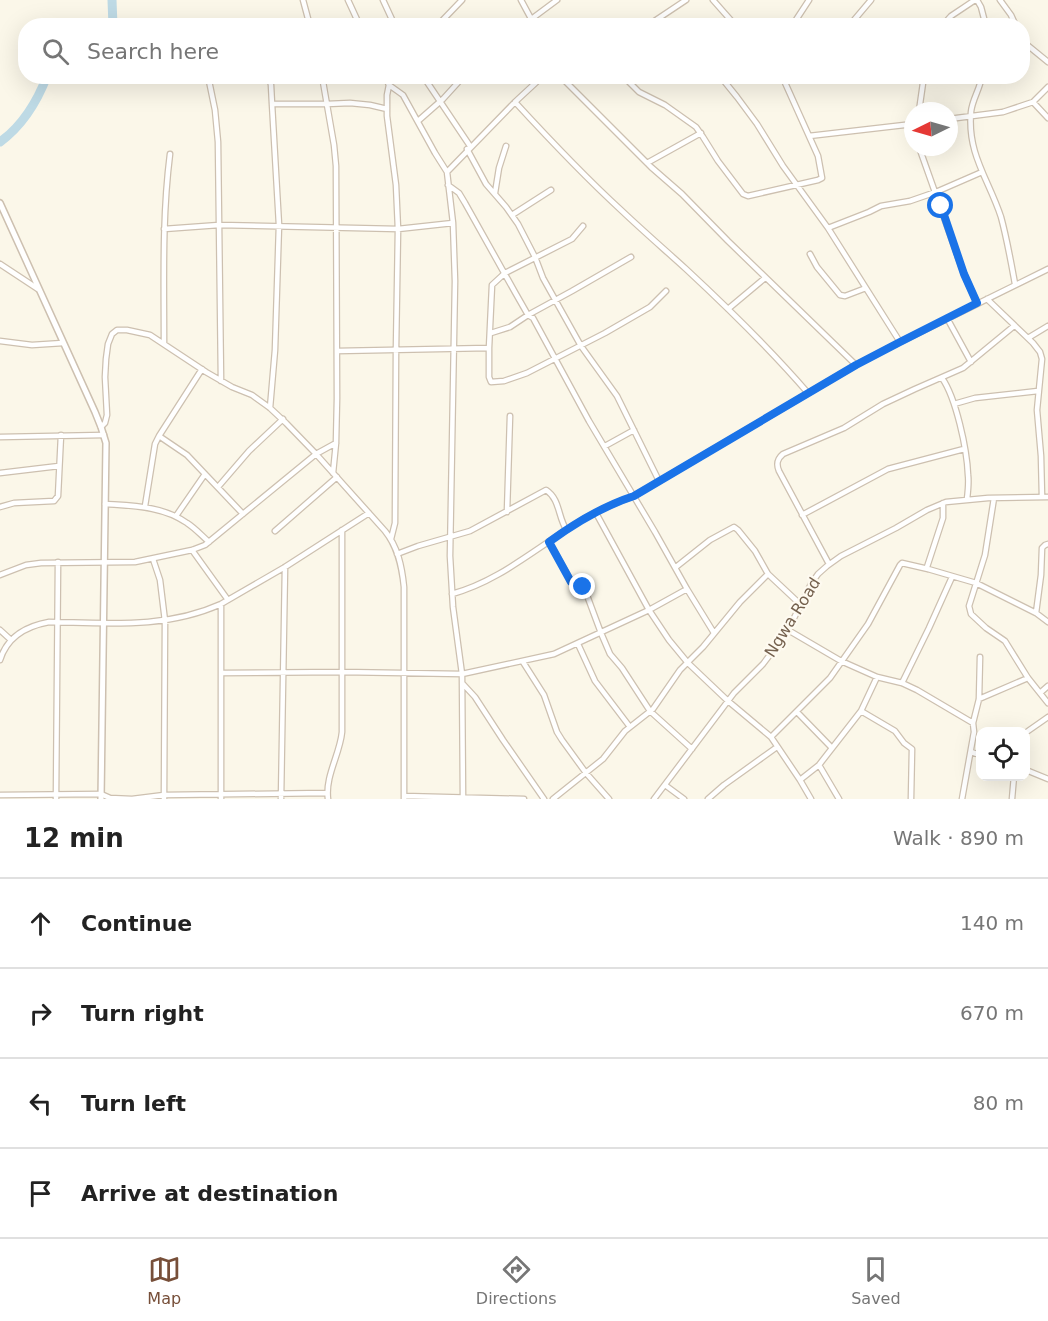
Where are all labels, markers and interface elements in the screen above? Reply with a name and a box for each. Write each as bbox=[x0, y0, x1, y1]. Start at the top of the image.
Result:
search box bbox=[18, 18, 1030, 84]
icon: search bbox=[39, 35, 72, 68]
text: Search here bbox=[87, 39, 219, 64]
north arrow bbox=[904, 102, 958, 156]
route start bbox=[927, 192, 953, 218]
route end bbox=[569, 573, 595, 599]
street label: Ngwa Road bbox=[760, 574, 824, 661]
map controls bbox=[976, 727, 1030, 781]
button: locate bbox=[976, 727, 1030, 781]
text: 12 min bbox=[24, 823, 124, 853]
text: Walk · 890 m bbox=[893, 826, 1024, 850]
icon: ahead bbox=[24, 907, 57, 940]
text: Continue bbox=[81, 911, 192, 936]
text: 140 m bbox=[960, 911, 1024, 935]
icon: right bbox=[24, 997, 57, 1030]
text: Turn right bbox=[81, 1001, 204, 1026]
text: 670 m bbox=[960, 1001, 1024, 1025]
icon: left bbox=[24, 1087, 57, 1120]
text: Turn left bbox=[81, 1091, 186, 1116]
text: 80 m bbox=[973, 1091, 1024, 1115]
icon: arrive bbox=[24, 1177, 57, 1210]
text: Arrive at destination bbox=[81, 1181, 338, 1206]
tab: Map bbox=[147, 1253, 181, 1308]
tab: Directions bbox=[476, 1253, 556, 1308]
tab: Saved bbox=[851, 1253, 901, 1308]

